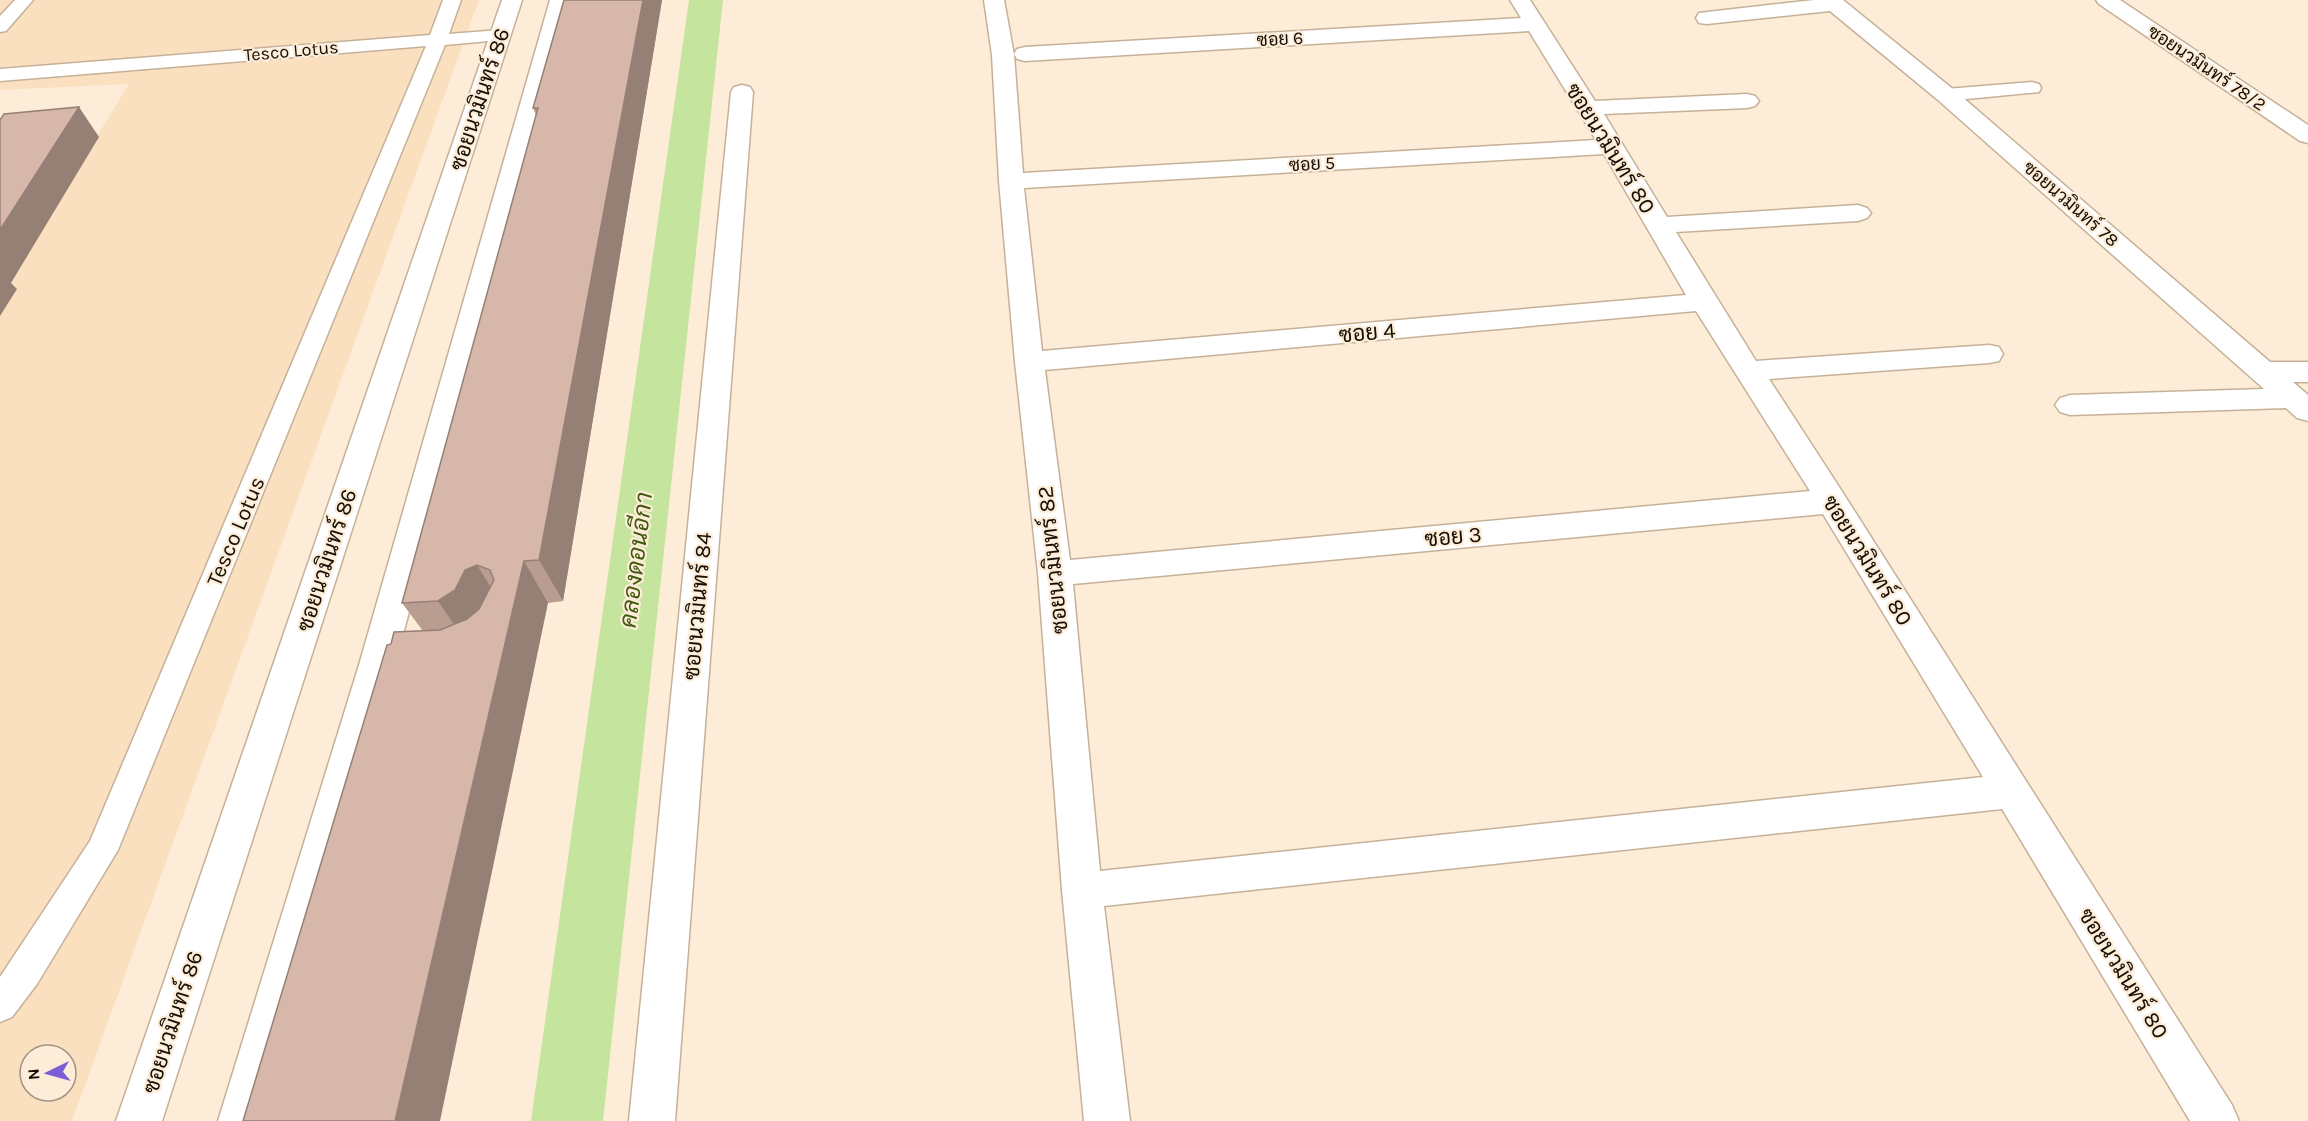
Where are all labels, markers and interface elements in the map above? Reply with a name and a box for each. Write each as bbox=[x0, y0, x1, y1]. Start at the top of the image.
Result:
street label: ซอยนวมินทร์ 78/2 bbox=[2144, 19, 2271, 116]
street label: ซอยนวมินทร์ 86 bbox=[443, 24, 515, 174]
street label: ซอย 6 bbox=[1256, 27, 1304, 51]
street label: Tesco Lotus bbox=[243, 36, 339, 66]
street label: ซอยนวมินทร์ 80 bbox=[1560, 78, 1662, 218]
street label: ซอย 5 bbox=[1288, 152, 1336, 176]
street label: ซอยนวมินทร์ 78 bbox=[2019, 155, 2125, 251]
street label: ซอย 4 bbox=[1338, 318, 1396, 348]
street label: Tesco Lotus bbox=[201, 473, 271, 590]
street label: ซอยนวมินทร์ 86 bbox=[290, 485, 362, 635]
street label: ซอยนวมินทร์ 82 bbox=[1030, 485, 1074, 635]
water label: คลองดอนอีกา bbox=[613, 490, 658, 629]
street label: ซอยนวมินทร์ 80 bbox=[1817, 490, 1919, 630]
street label: ซอย 3 bbox=[1423, 522, 1483, 552]
street label: ซอยนวมินทร์ 84 bbox=[677, 531, 717, 681]
street label: ซอยนวมินทร์ 80 bbox=[2073, 903, 2175, 1043]
street label: ซอยนวมินทร์ 86 bbox=[136, 947, 208, 1097]
north arrow bbox=[18, 1043, 78, 1103]
text: N bbox=[24, 1068, 44, 1081]

